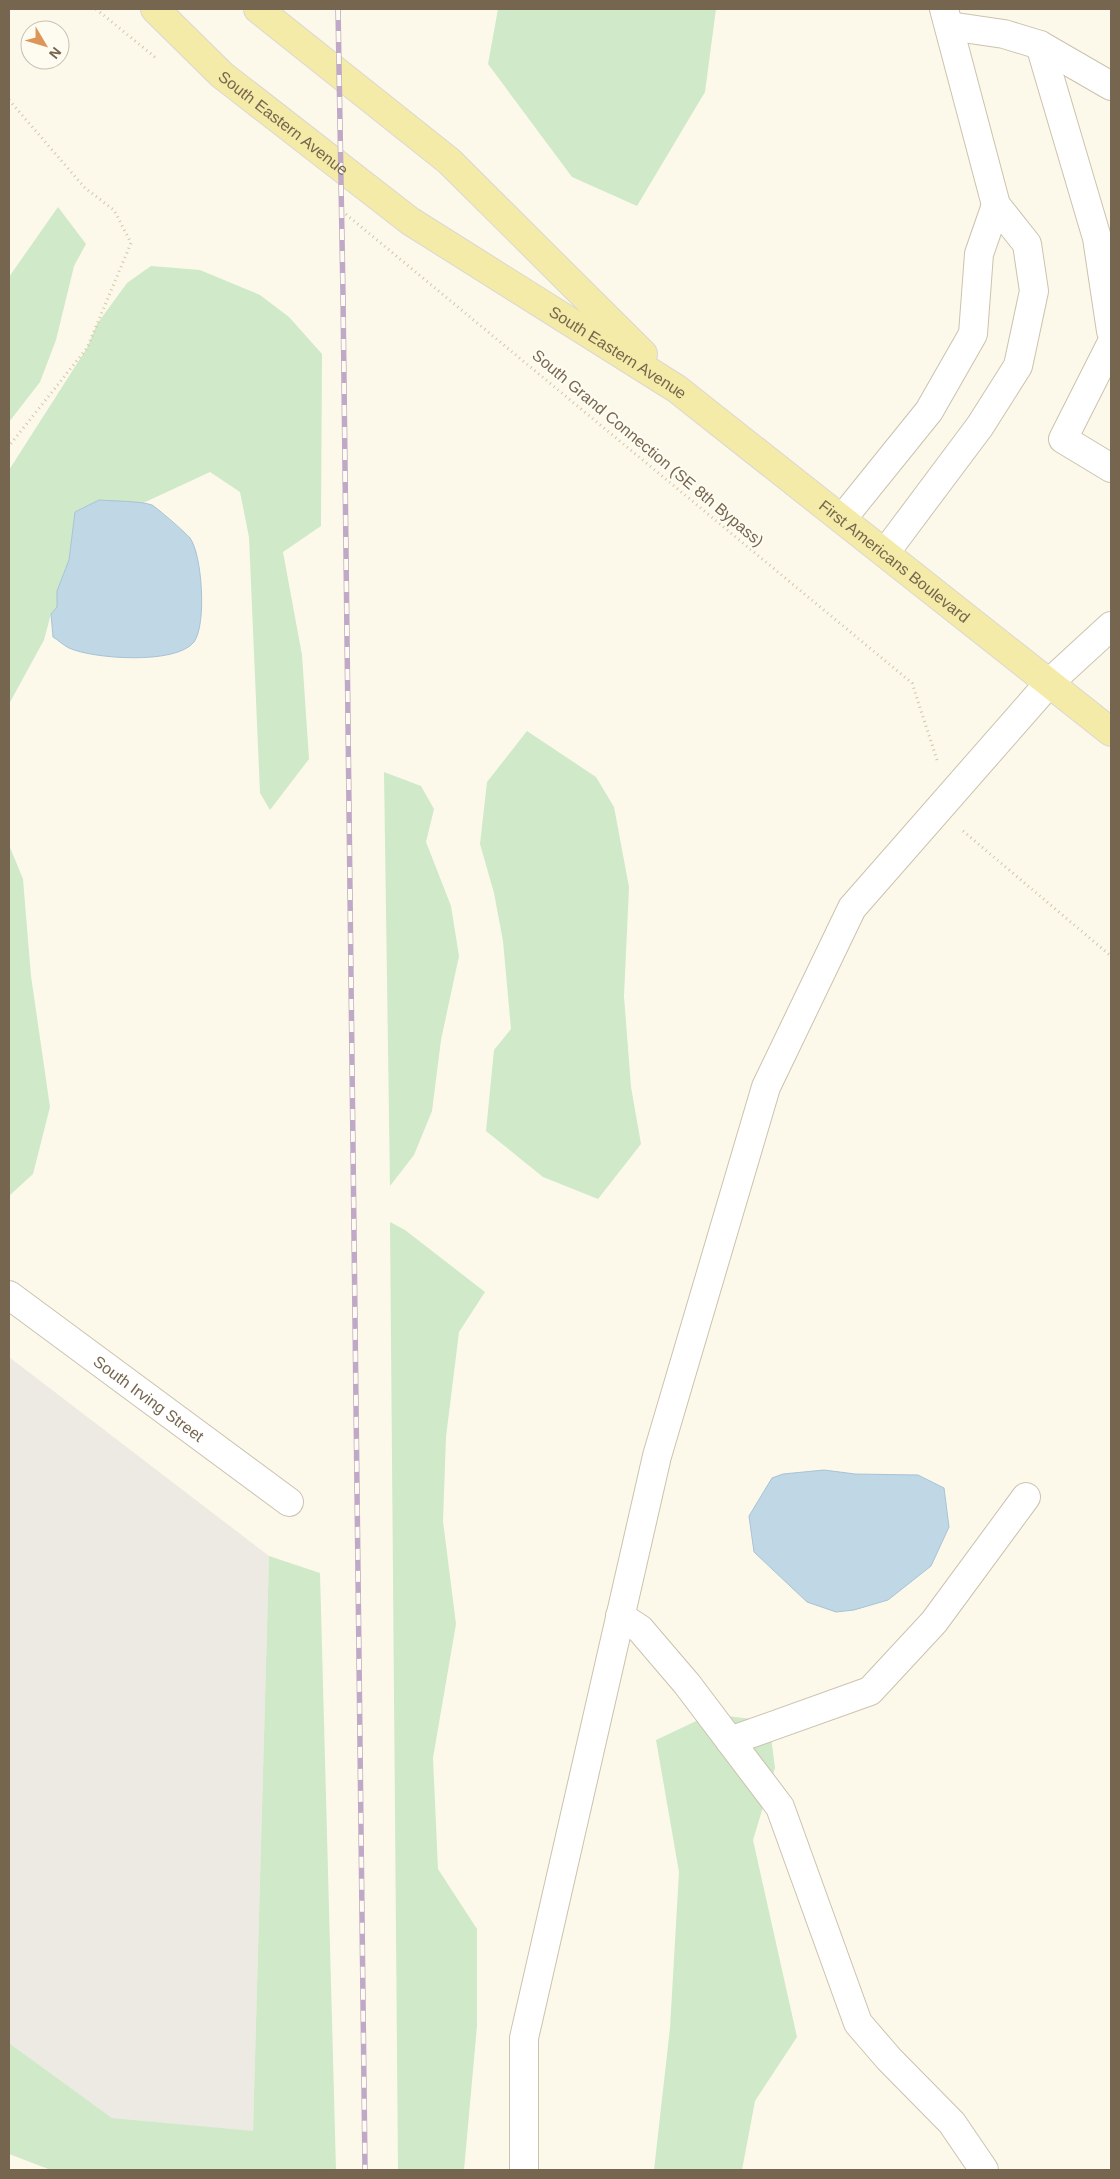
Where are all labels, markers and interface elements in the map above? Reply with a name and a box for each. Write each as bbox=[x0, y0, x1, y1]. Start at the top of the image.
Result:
north arrow bbox=[20, 20, 70, 70]
text: N bbox=[46, 44, 65, 62]
street label: South Eastern Avenue bbox=[216, 67, 352, 178]
street label: South Eastern Avenue bbox=[546, 302, 690, 402]
street label: South Grand Connection (SE 8th Bypass) bbox=[529, 346, 767, 550]
street label: First Americans Boulevard bbox=[816, 496, 973, 626]
street label: South Irving Street bbox=[91, 1352, 208, 1445]

